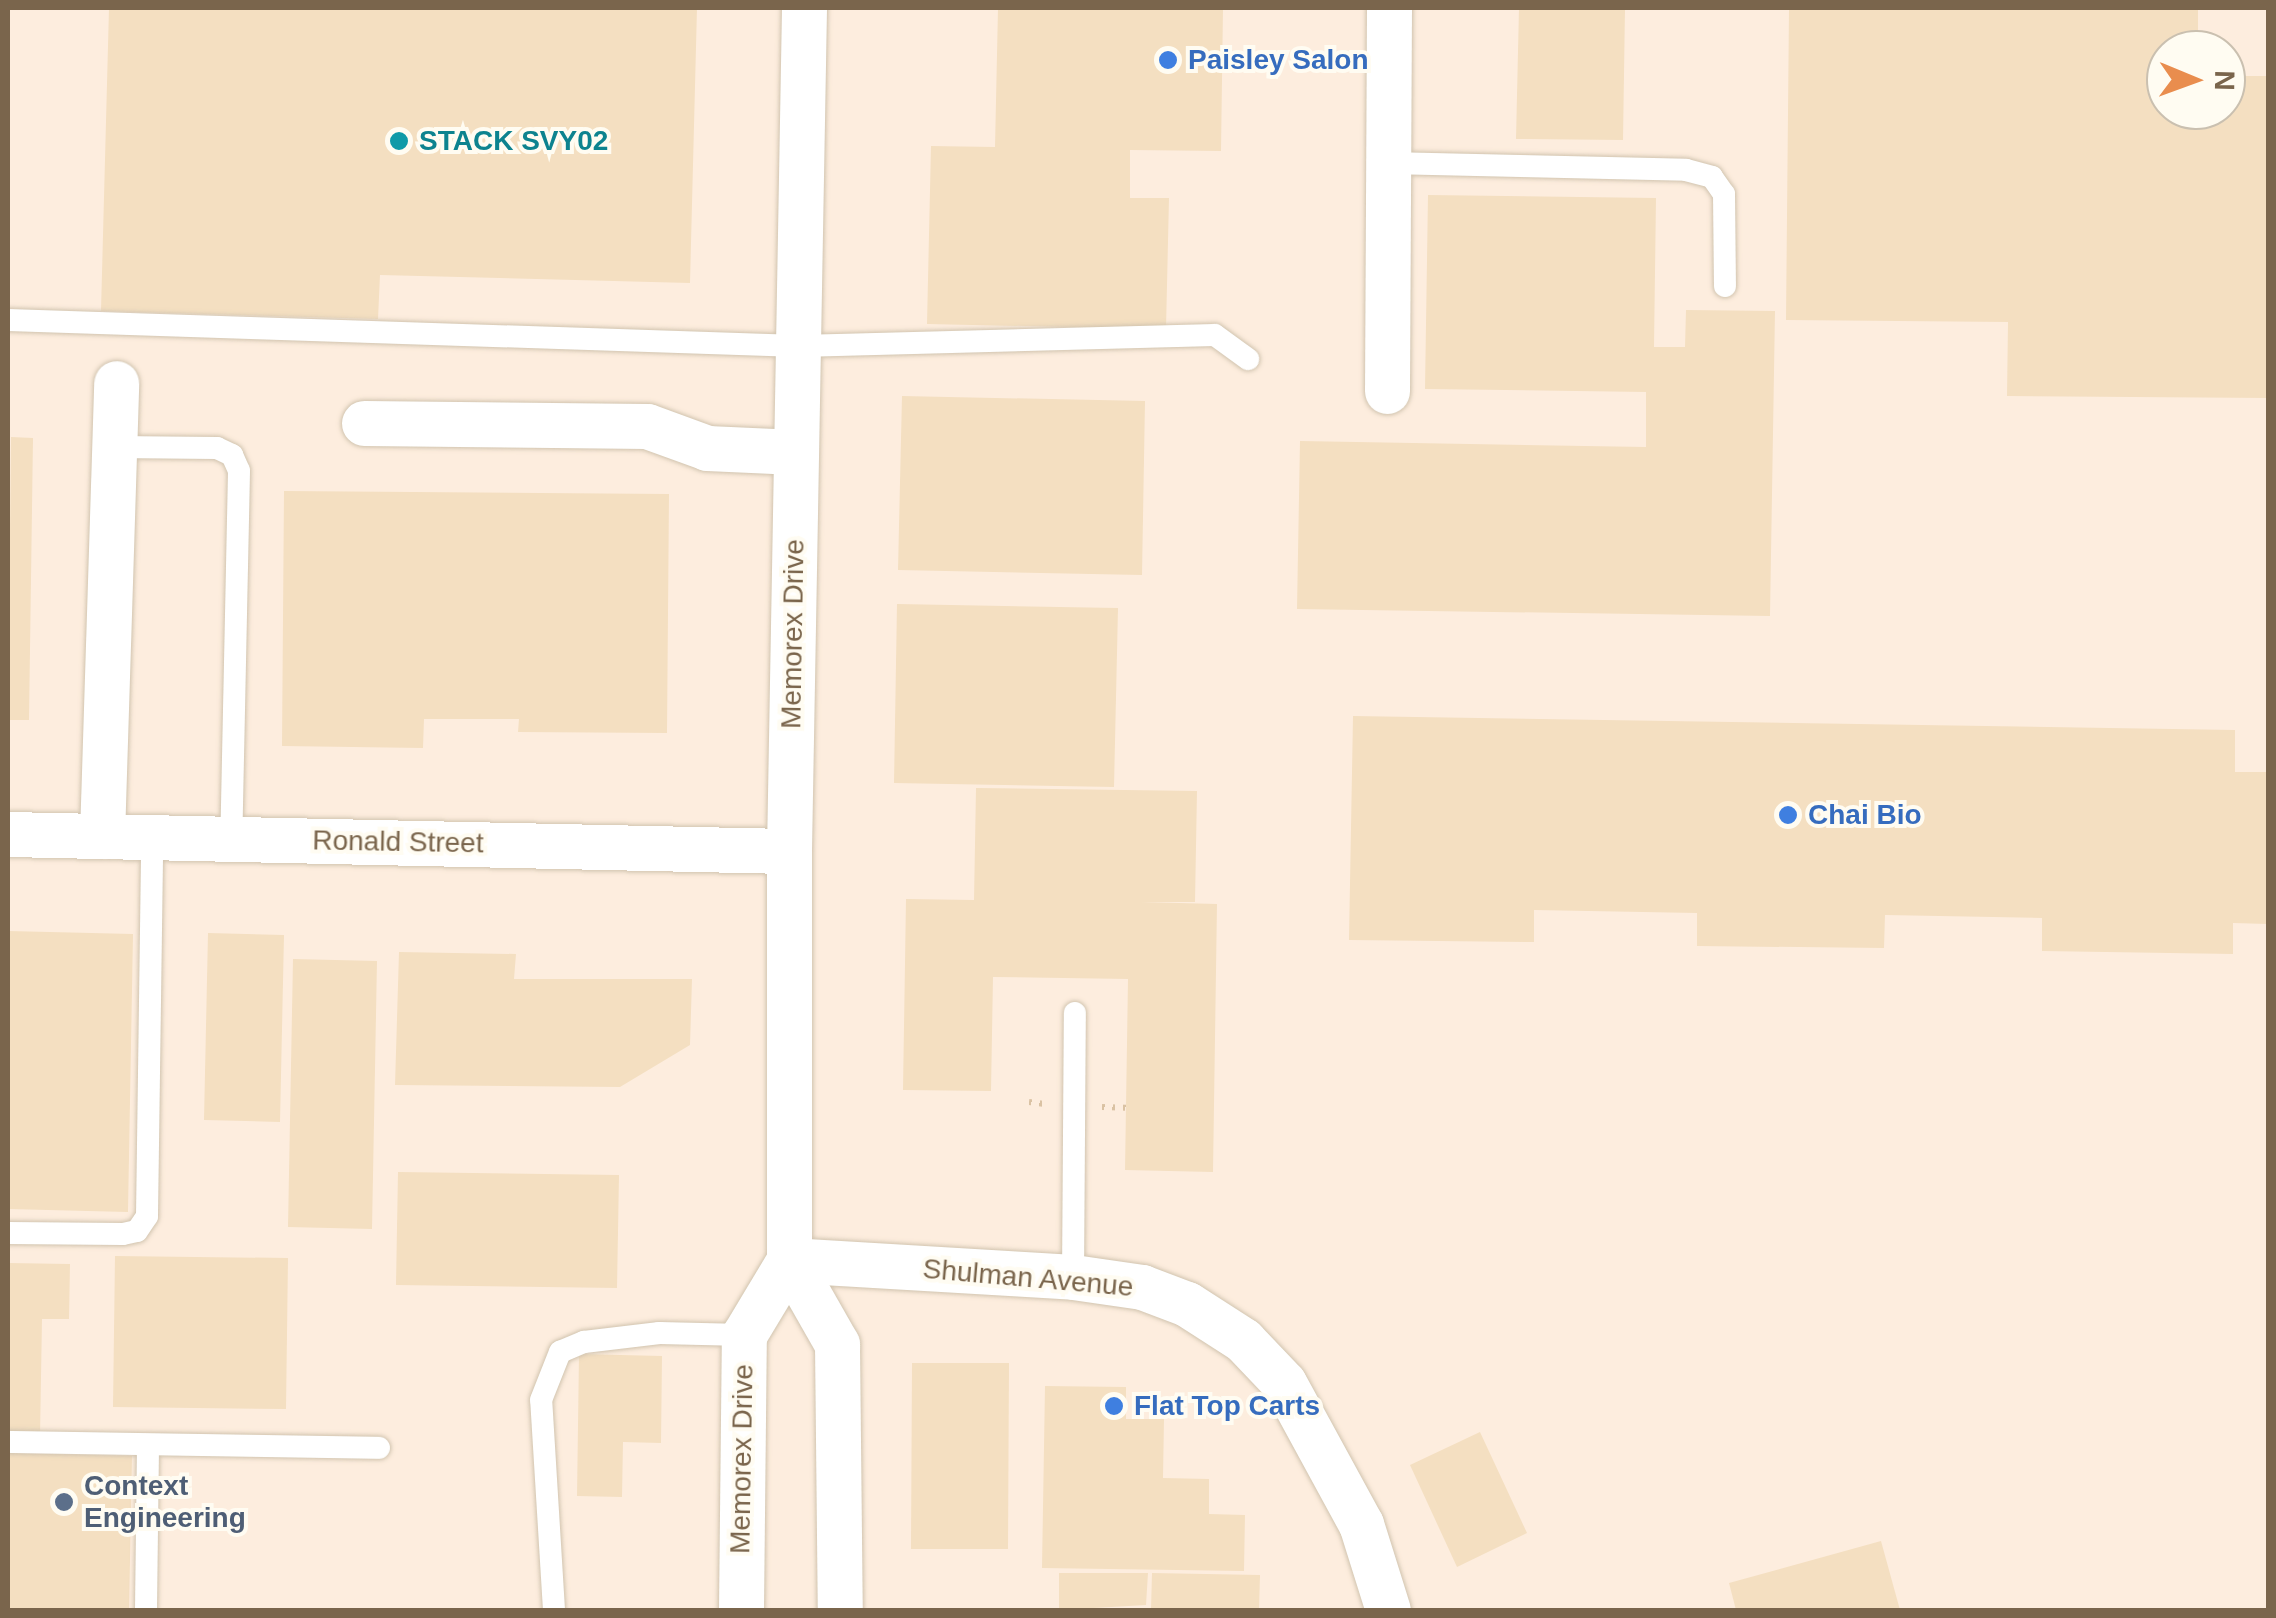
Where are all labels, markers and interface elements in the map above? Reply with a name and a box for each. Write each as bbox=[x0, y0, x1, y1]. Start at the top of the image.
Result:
north arrow bbox=[2146, 30, 2246, 130]
place label: Paisley Salon bbox=[1188, 43, 1369, 77]
marker: Paisley Salon bbox=[1157, 49, 1179, 71]
text: N bbox=[2209, 70, 2240, 91]
place label: STACK SVY02 bbox=[419, 124, 608, 158]
marker: STACK SVY02 bbox=[388, 130, 410, 152]
street label: Memorex Drive bbox=[775, 539, 811, 729]
place label: Chai Bio bbox=[1808, 798, 1922, 832]
marker: Chai Bio bbox=[1777, 804, 1799, 826]
street label: Ronald Street bbox=[312, 824, 484, 860]
street label: Shulman Avenue bbox=[921, 1252, 1135, 1304]
street label: Memorex Drive bbox=[724, 1364, 760, 1554]
place label: Flat Top Carts bbox=[1134, 1389, 1320, 1423]
marker: Flat Top Carts bbox=[1103, 1395, 1125, 1417]
place label: Context Engineering bbox=[84, 1469, 246, 1535]
marker: Context Engineering bbox=[53, 1491, 75, 1513]

